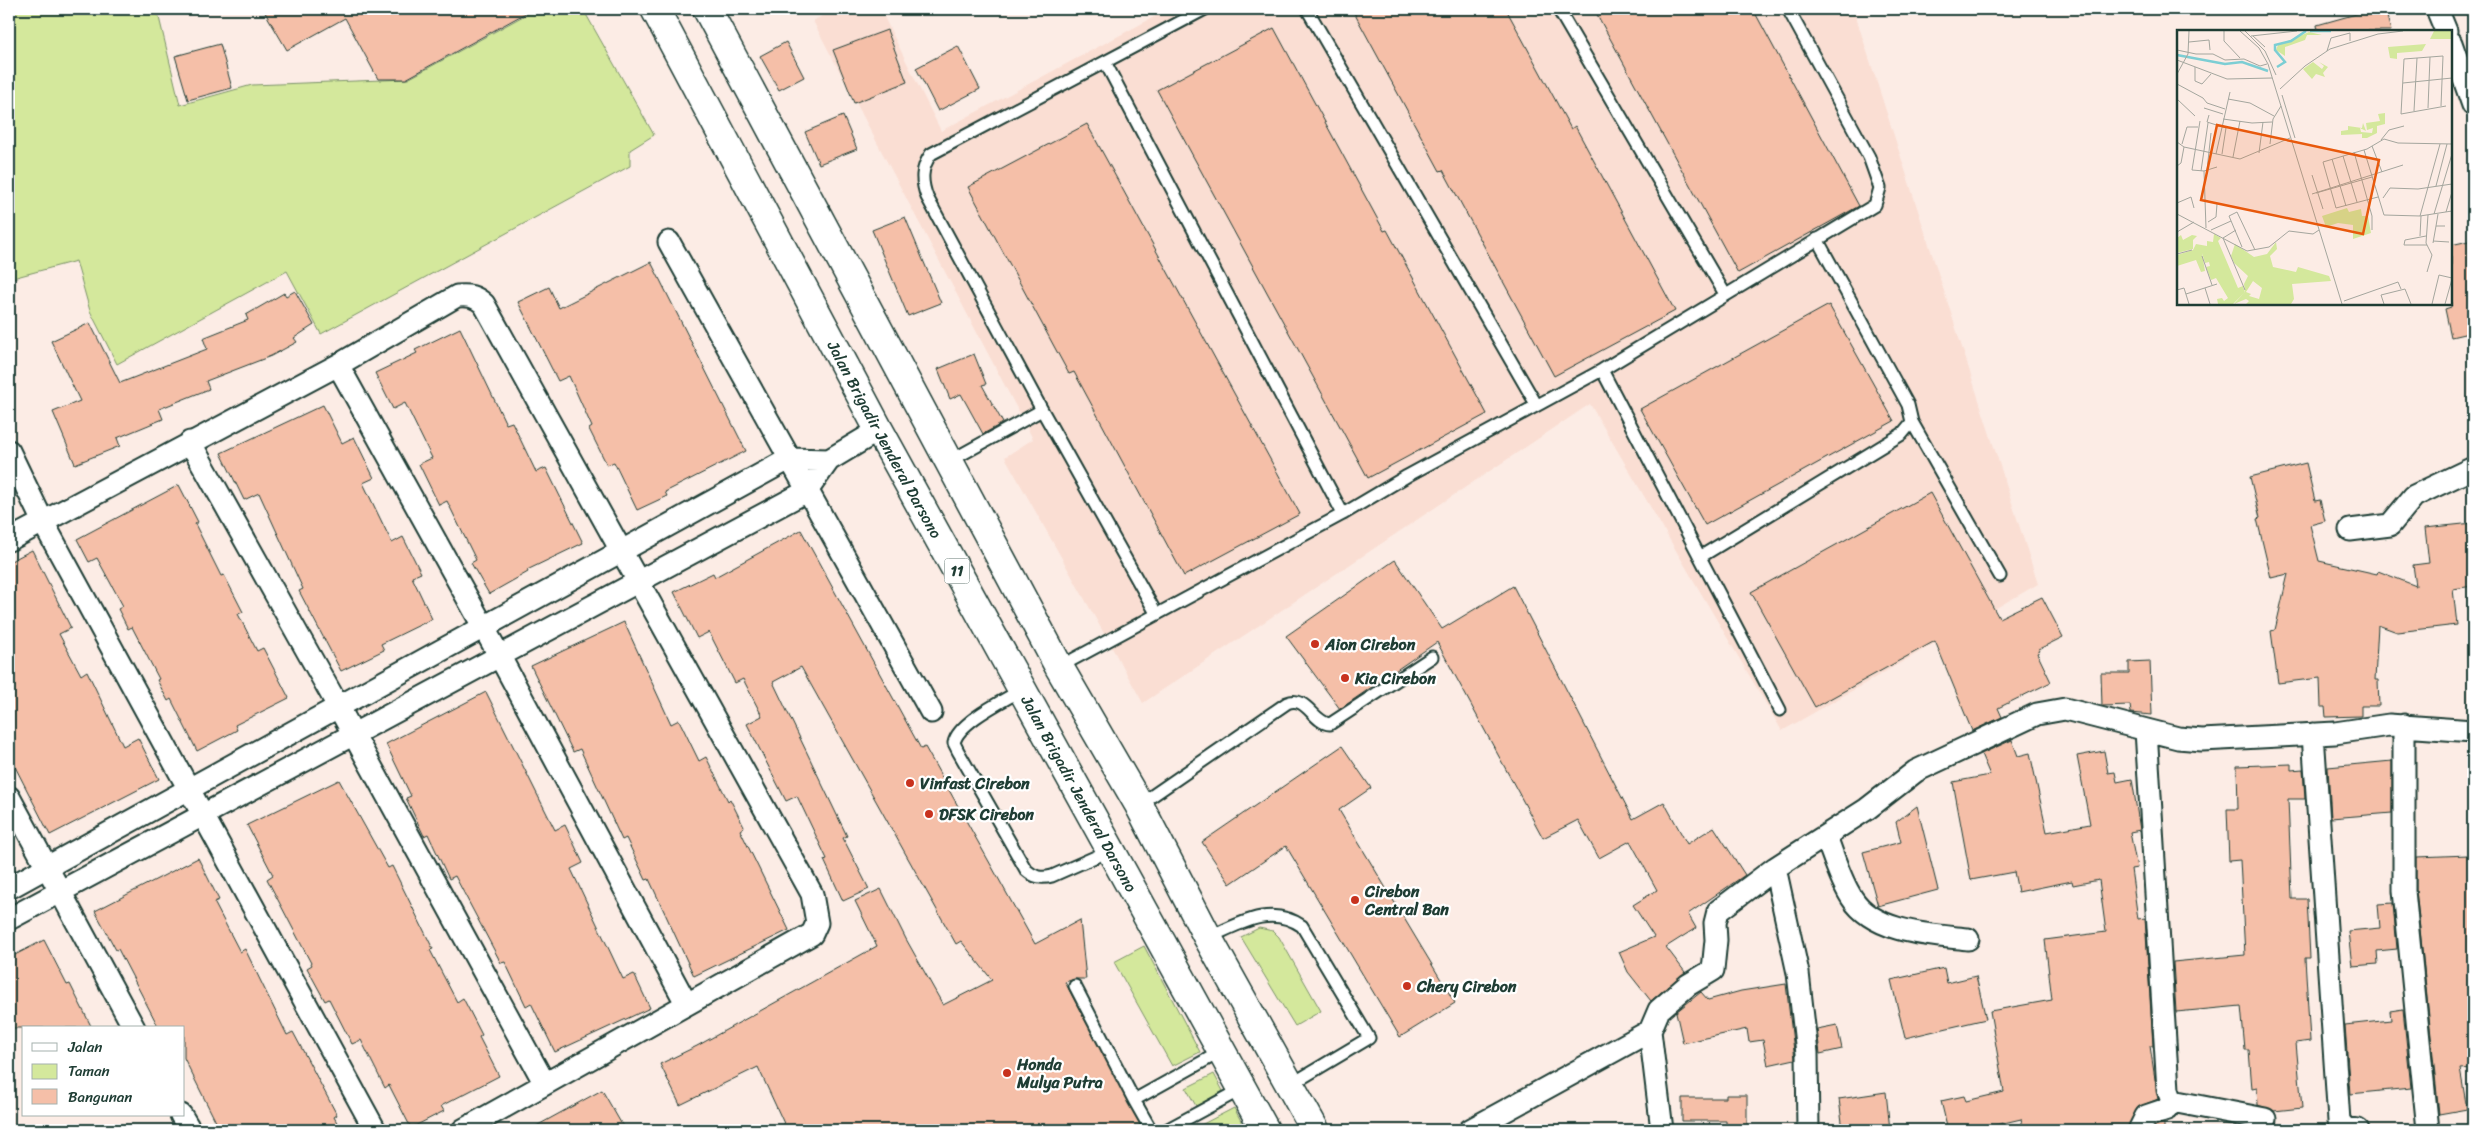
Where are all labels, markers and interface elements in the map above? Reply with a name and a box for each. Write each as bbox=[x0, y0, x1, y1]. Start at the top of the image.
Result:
inset map bbox=[2177, 30, 2452, 305]
street label: Jalan Brigadir Jenderal Darsono bbox=[819, 334, 951, 544]
road number: 11 bbox=[944, 558, 970, 584]
place label: Aion Cirebon bbox=[1324, 630, 1416, 659]
marker: Aion Cirebon bbox=[1309, 638, 1321, 650]
place label: Kia Cirebon bbox=[1354, 664, 1436, 693]
marker: Kia Cirebon bbox=[1339, 672, 1351, 684]
street label: Jalan Brigadir Jenderal Darsono bbox=[1013, 689, 1146, 897]
place label: Vinfast Cirebon bbox=[920, 769, 1030, 798]
marker: Vinfast Cirebon bbox=[904, 777, 916, 789]
place label: DFSK Cirebon bbox=[939, 800, 1034, 829]
marker: DFSK Cirebon bbox=[923, 808, 935, 820]
place label: Cirebon Central Ban bbox=[1364, 877, 1449, 924]
marker: Cirebon Central Ban bbox=[1349, 894, 1361, 906]
place label: Chery Cirebon bbox=[1416, 972, 1517, 1001]
marker: Chery Cirebon bbox=[1401, 980, 1413, 992]
legend bbox=[22, 1026, 185, 1116]
text: Jalan bbox=[67, 1034, 102, 1060]
place label: Honda Mulya Putra bbox=[1016, 1050, 1103, 1097]
text: Taman bbox=[68, 1058, 110, 1084]
marker: Honda Mulya Putra bbox=[1001, 1067, 1013, 1079]
text: Bangunan bbox=[68, 1084, 132, 1110]

